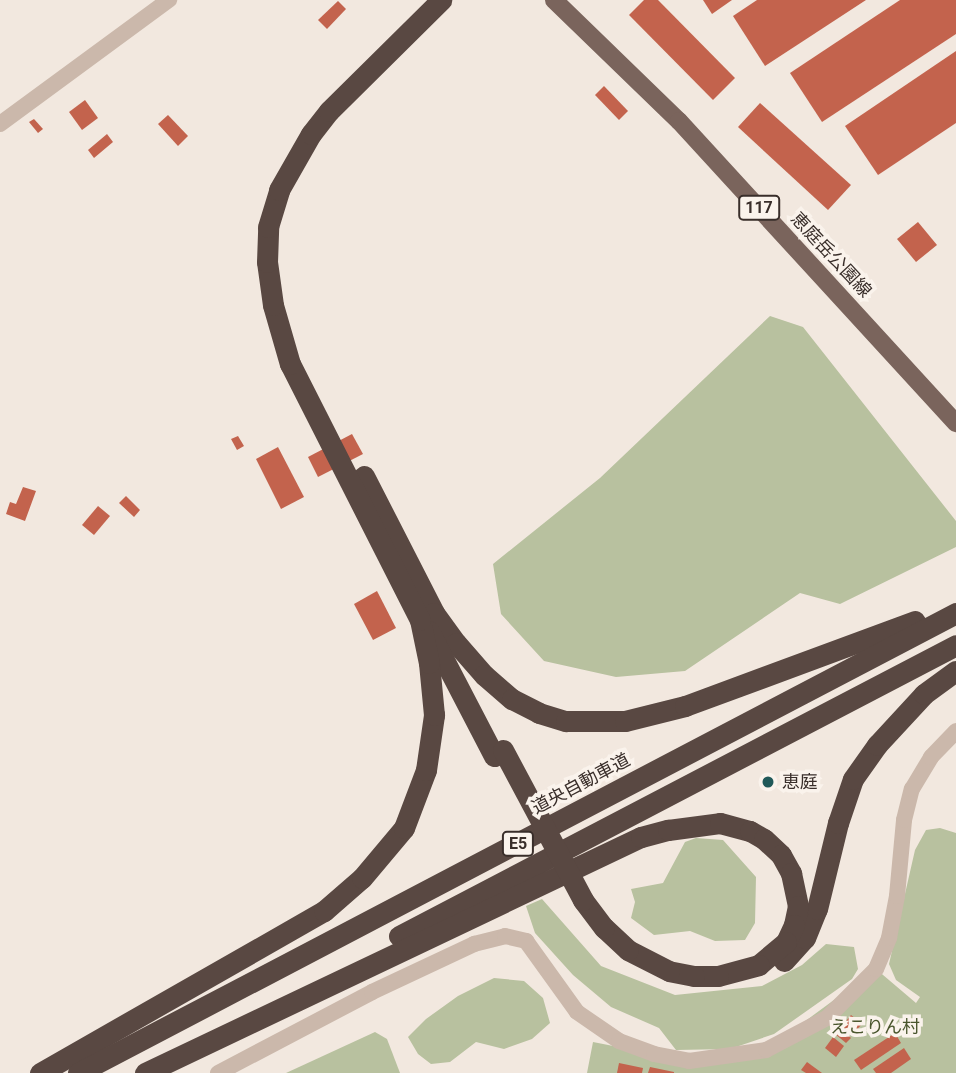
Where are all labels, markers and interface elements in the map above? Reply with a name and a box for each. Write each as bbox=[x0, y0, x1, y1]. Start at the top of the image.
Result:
road number: 117 bbox=[738, 196, 780, 220]
street label: 恵庭岳公園線 bbox=[786, 208, 876, 302]
street label: 道央自動車道 bbox=[528, 749, 634, 819]
place label: 恵庭 bbox=[782, 771, 818, 793]
marker: 恵庭 bbox=[760, 774, 776, 790]
road number: E5 bbox=[500, 832, 536, 856]
park label: えこりん村 bbox=[830, 1016, 920, 1038]

